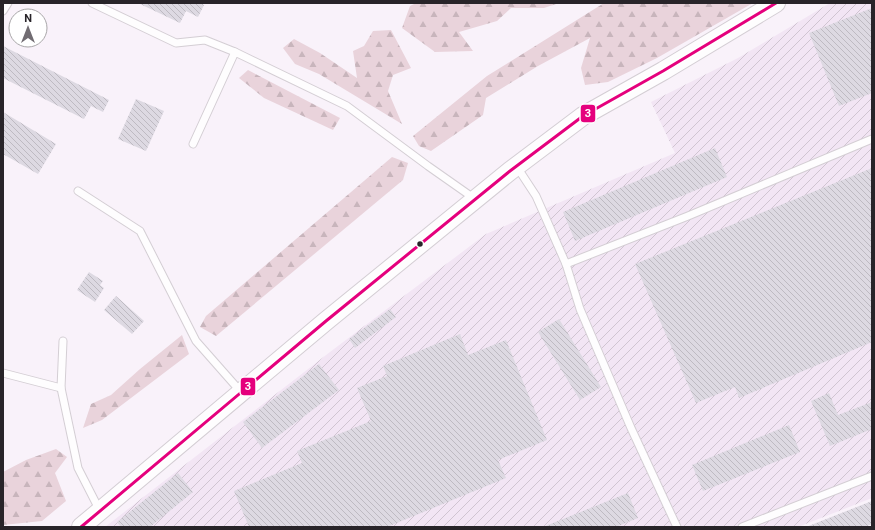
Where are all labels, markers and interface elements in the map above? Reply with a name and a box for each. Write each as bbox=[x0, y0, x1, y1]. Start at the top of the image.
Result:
north arrow bbox=[8, 8, 48, 48]
text: N bbox=[24, 12, 32, 25]
line badge: 3 bbox=[580, 104, 596, 123]
text: 3 bbox=[585, 107, 591, 120]
unlabelled marker bbox=[415, 239, 425, 249]
line badge: 3 bbox=[240, 377, 256, 396]
text: 3 bbox=[245, 380, 251, 393]

